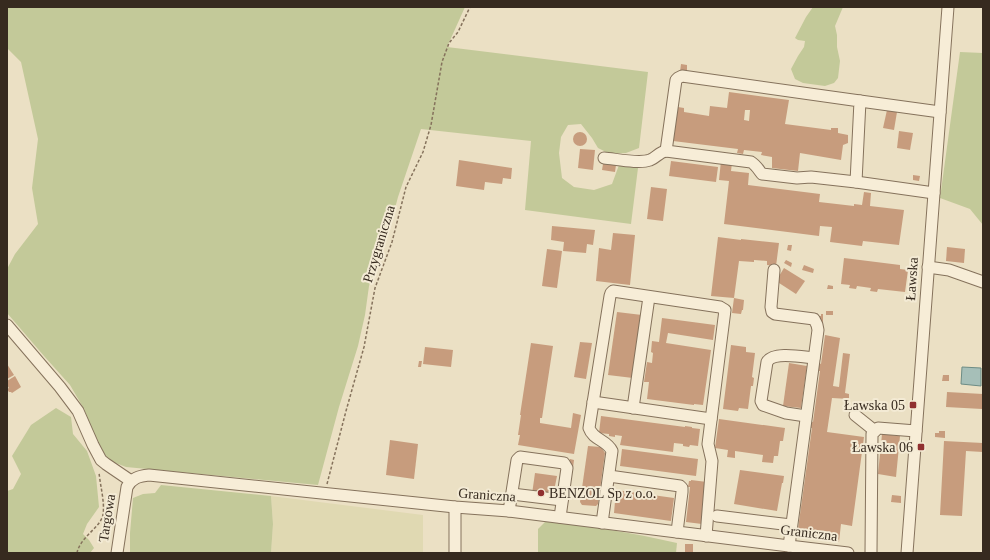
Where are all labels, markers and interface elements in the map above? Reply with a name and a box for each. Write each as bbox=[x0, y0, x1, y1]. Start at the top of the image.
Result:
street label: Przygraniczna bbox=[360, 203, 398, 284]
street label: Ławska bbox=[903, 256, 921, 301]
place label: Ławska 05 bbox=[844, 398, 905, 413]
marker: Ławska 05 bbox=[908, 400, 918, 410]
place label: Ławska 06 bbox=[852, 440, 913, 455]
marker: Ławska 06 bbox=[916, 442, 926, 452]
street label: Graniczna bbox=[458, 486, 517, 505]
place label: BENZOL Sp z o.o. bbox=[549, 486, 656, 501]
marker: BENZOL Sp z o.o. bbox=[536, 488, 546, 498]
street label: Targowa bbox=[96, 492, 118, 543]
street label: Graniczna bbox=[780, 522, 839, 544]

